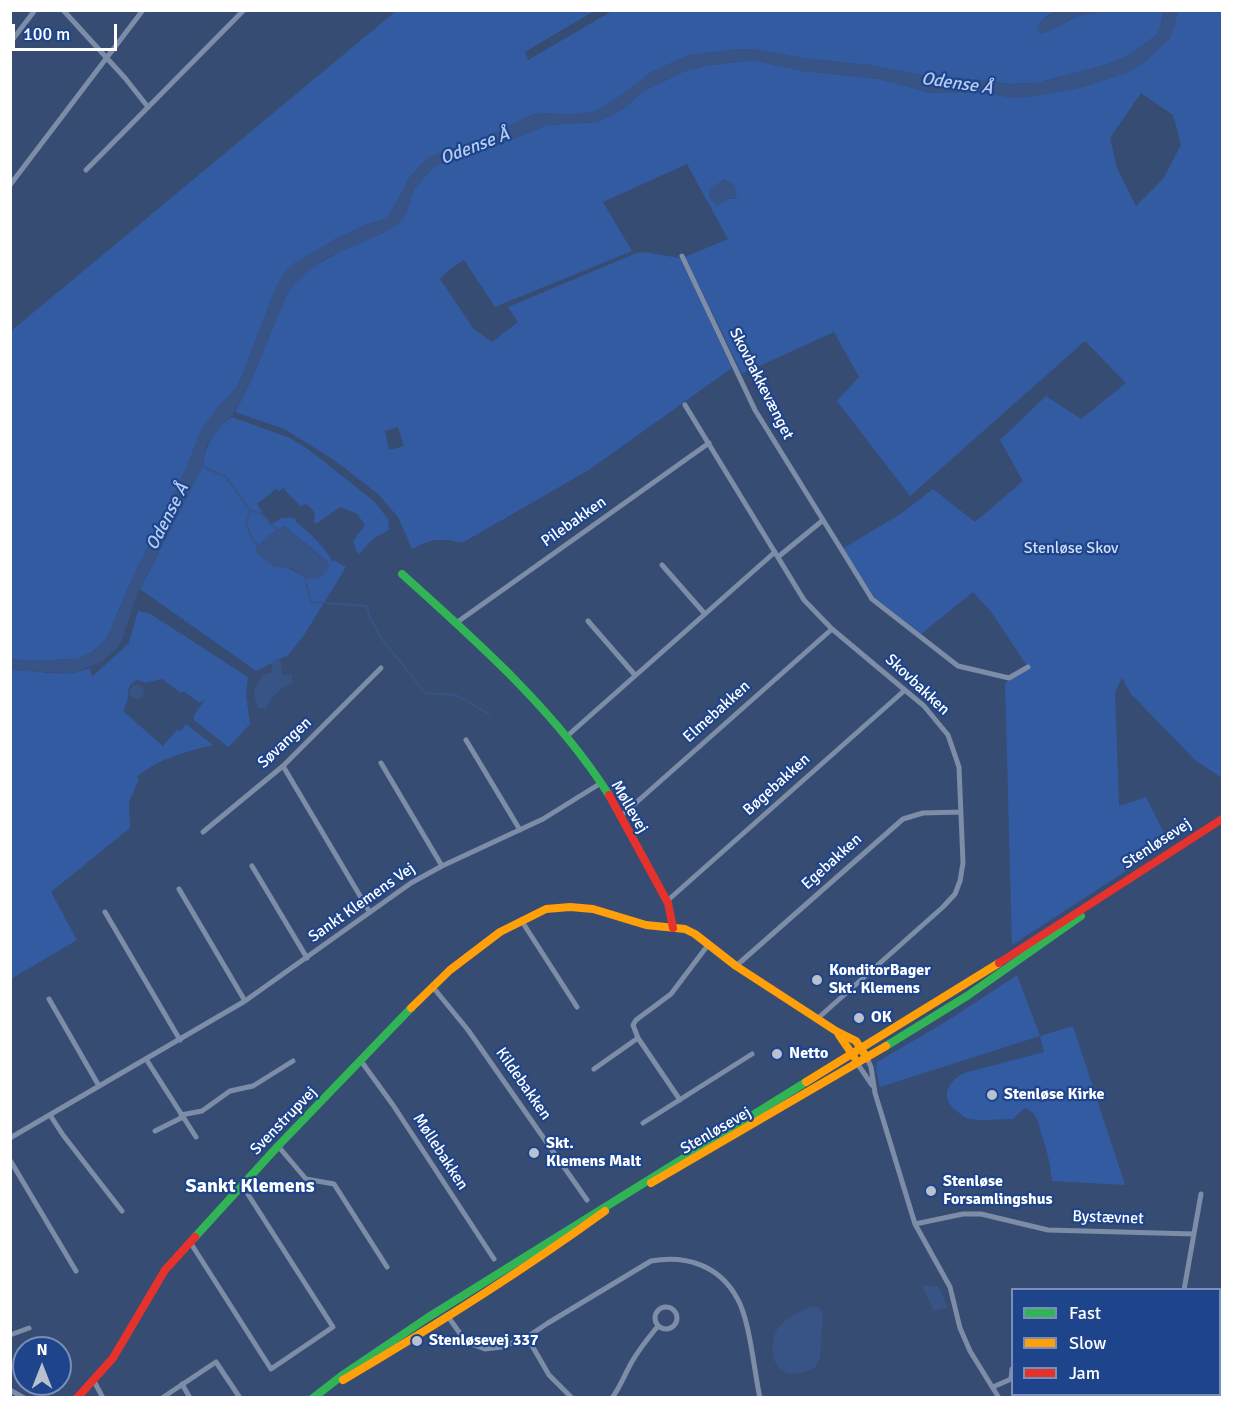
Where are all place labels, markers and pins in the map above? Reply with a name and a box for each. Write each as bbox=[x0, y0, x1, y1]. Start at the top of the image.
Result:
place label: KonditorBager Skt. Klemens bbox=[829, 961, 931, 999]
marker: KonditorBager Skt. Klemens bbox=[810, 973, 824, 987]
place label: OK bbox=[871, 1008, 892, 1028]
marker: OK bbox=[852, 1011, 866, 1025]
place label: Netto bbox=[789, 1044, 828, 1064]
marker: Netto bbox=[770, 1047, 784, 1061]
place label: Stenløse Kirke bbox=[1004, 1085, 1105, 1105]
marker: Stenløse Kirke bbox=[985, 1088, 999, 1102]
place label: Skt. Klemens Malt bbox=[546, 1134, 641, 1172]
marker: Skt. Klemens Malt bbox=[527, 1146, 541, 1160]
place label: Stenløse Forsamlingshus bbox=[943, 1172, 1053, 1210]
marker: Stenløse Forsamlingshus bbox=[924, 1184, 938, 1198]
place label: Stenløsevej 337 bbox=[429, 1331, 539, 1351]
marker: Stenløsevej 337 bbox=[410, 1334, 424, 1348]

